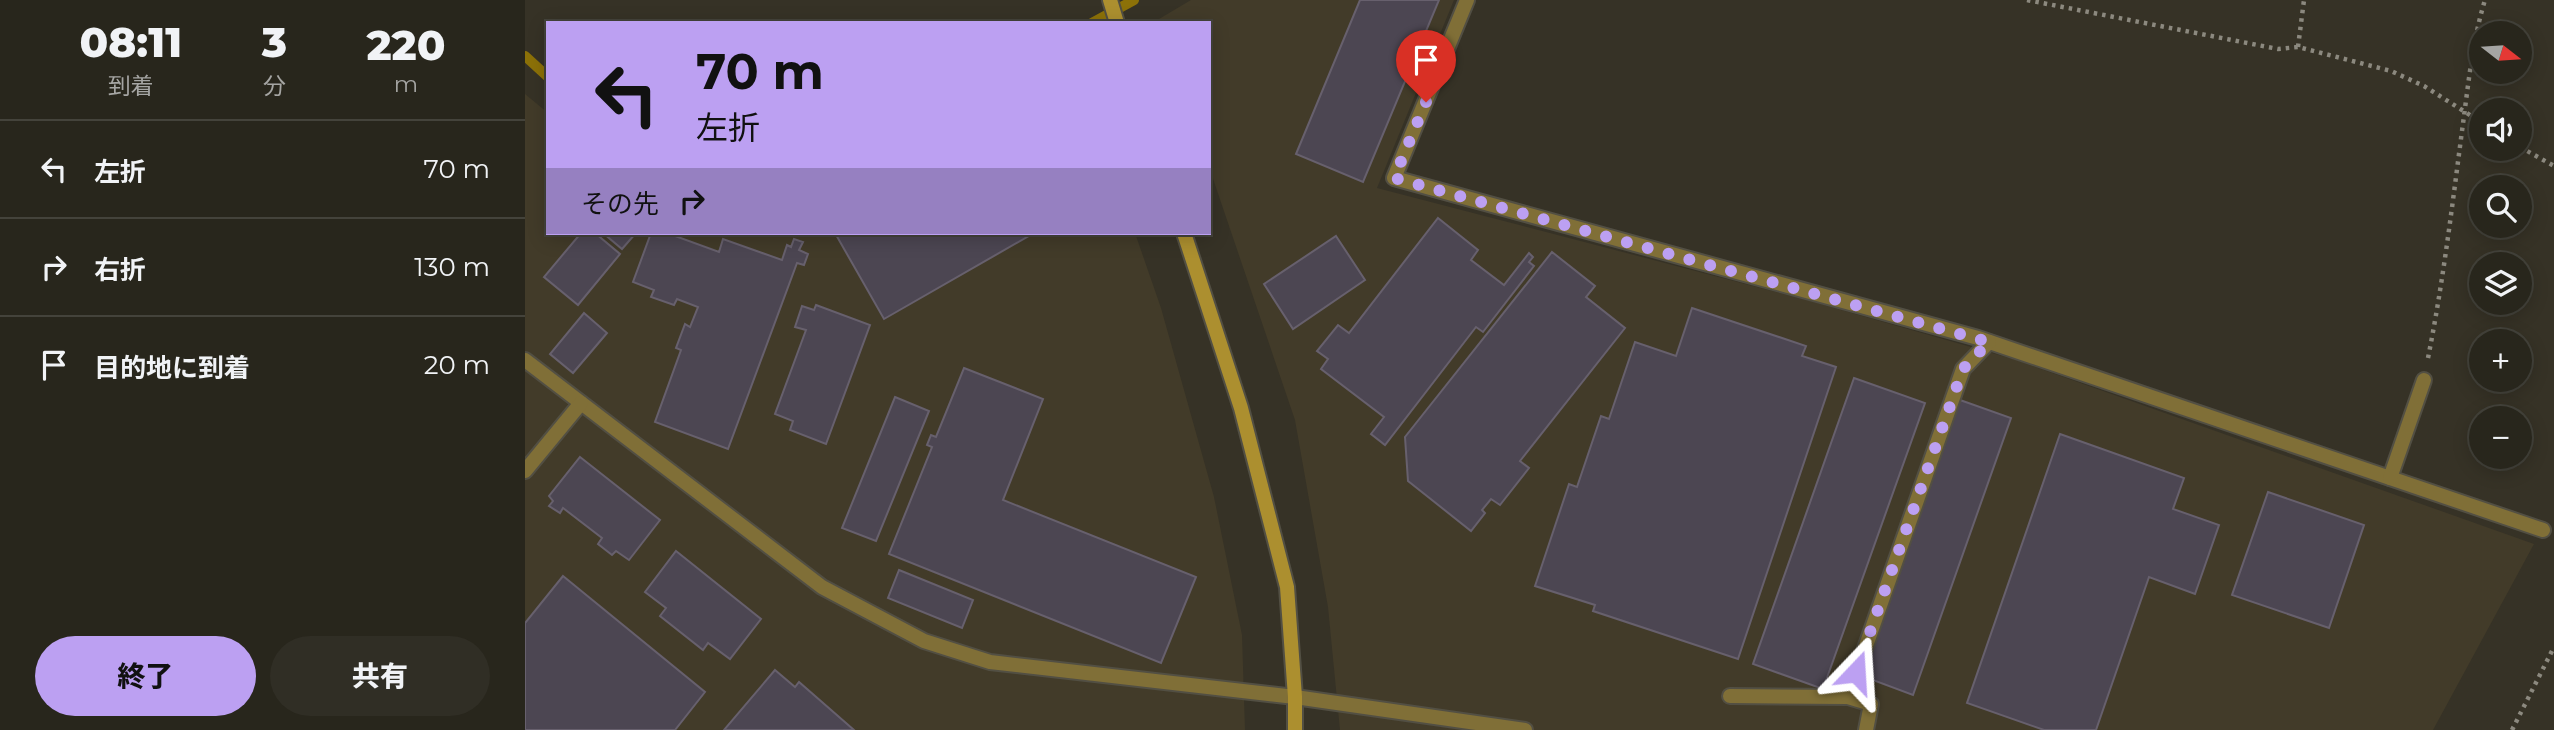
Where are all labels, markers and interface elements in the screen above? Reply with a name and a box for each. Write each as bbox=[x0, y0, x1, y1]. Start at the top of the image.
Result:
text: 08:11 bbox=[79, 16, 182, 68]
text: 3 bbox=[262, 16, 287, 68]
text: 220 bbox=[366, 19, 446, 71]
north arrow bbox=[2469, 21, 2532, 84]
map controls bbox=[2469, 21, 2532, 469]
pin bbox=[1396, 30, 1456, 102]
icon: arrive bbox=[1407, 41, 1445, 79]
text: 70 m bbox=[696, 42, 824, 101]
icon: left bbox=[581, 49, 672, 140]
text: m bbox=[394, 70, 418, 98]
text: 到着 bbox=[108, 72, 154, 100]
text: 分 bbox=[263, 72, 286, 100]
button: sound bbox=[2469, 98, 2532, 161]
text: 左折 bbox=[696, 108, 760, 147]
icon: left bbox=[35, 150, 73, 188]
text: 70 m bbox=[424, 153, 490, 185]
text: 左折 bbox=[94, 156, 146, 188]
button: search bbox=[2469, 175, 2532, 238]
icon: right bbox=[673, 182, 711, 220]
text: その先 bbox=[581, 188, 659, 220]
icon: right bbox=[35, 248, 73, 286]
text: 130 m bbox=[414, 251, 490, 283]
button: layers bbox=[2469, 252, 2532, 315]
text: 右折 bbox=[94, 254, 146, 286]
button: + bbox=[2469, 329, 2532, 392]
icon: arrive bbox=[35, 346, 73, 384]
text: 20 m bbox=[424, 349, 490, 381]
text: 目的地に到着 bbox=[94, 352, 250, 384]
button: − bbox=[2469, 406, 2532, 469]
position arrow bbox=[1819, 635, 1893, 709]
button: 終了 bbox=[35, 636, 256, 716]
button: 共有 bbox=[270, 636, 490, 716]

